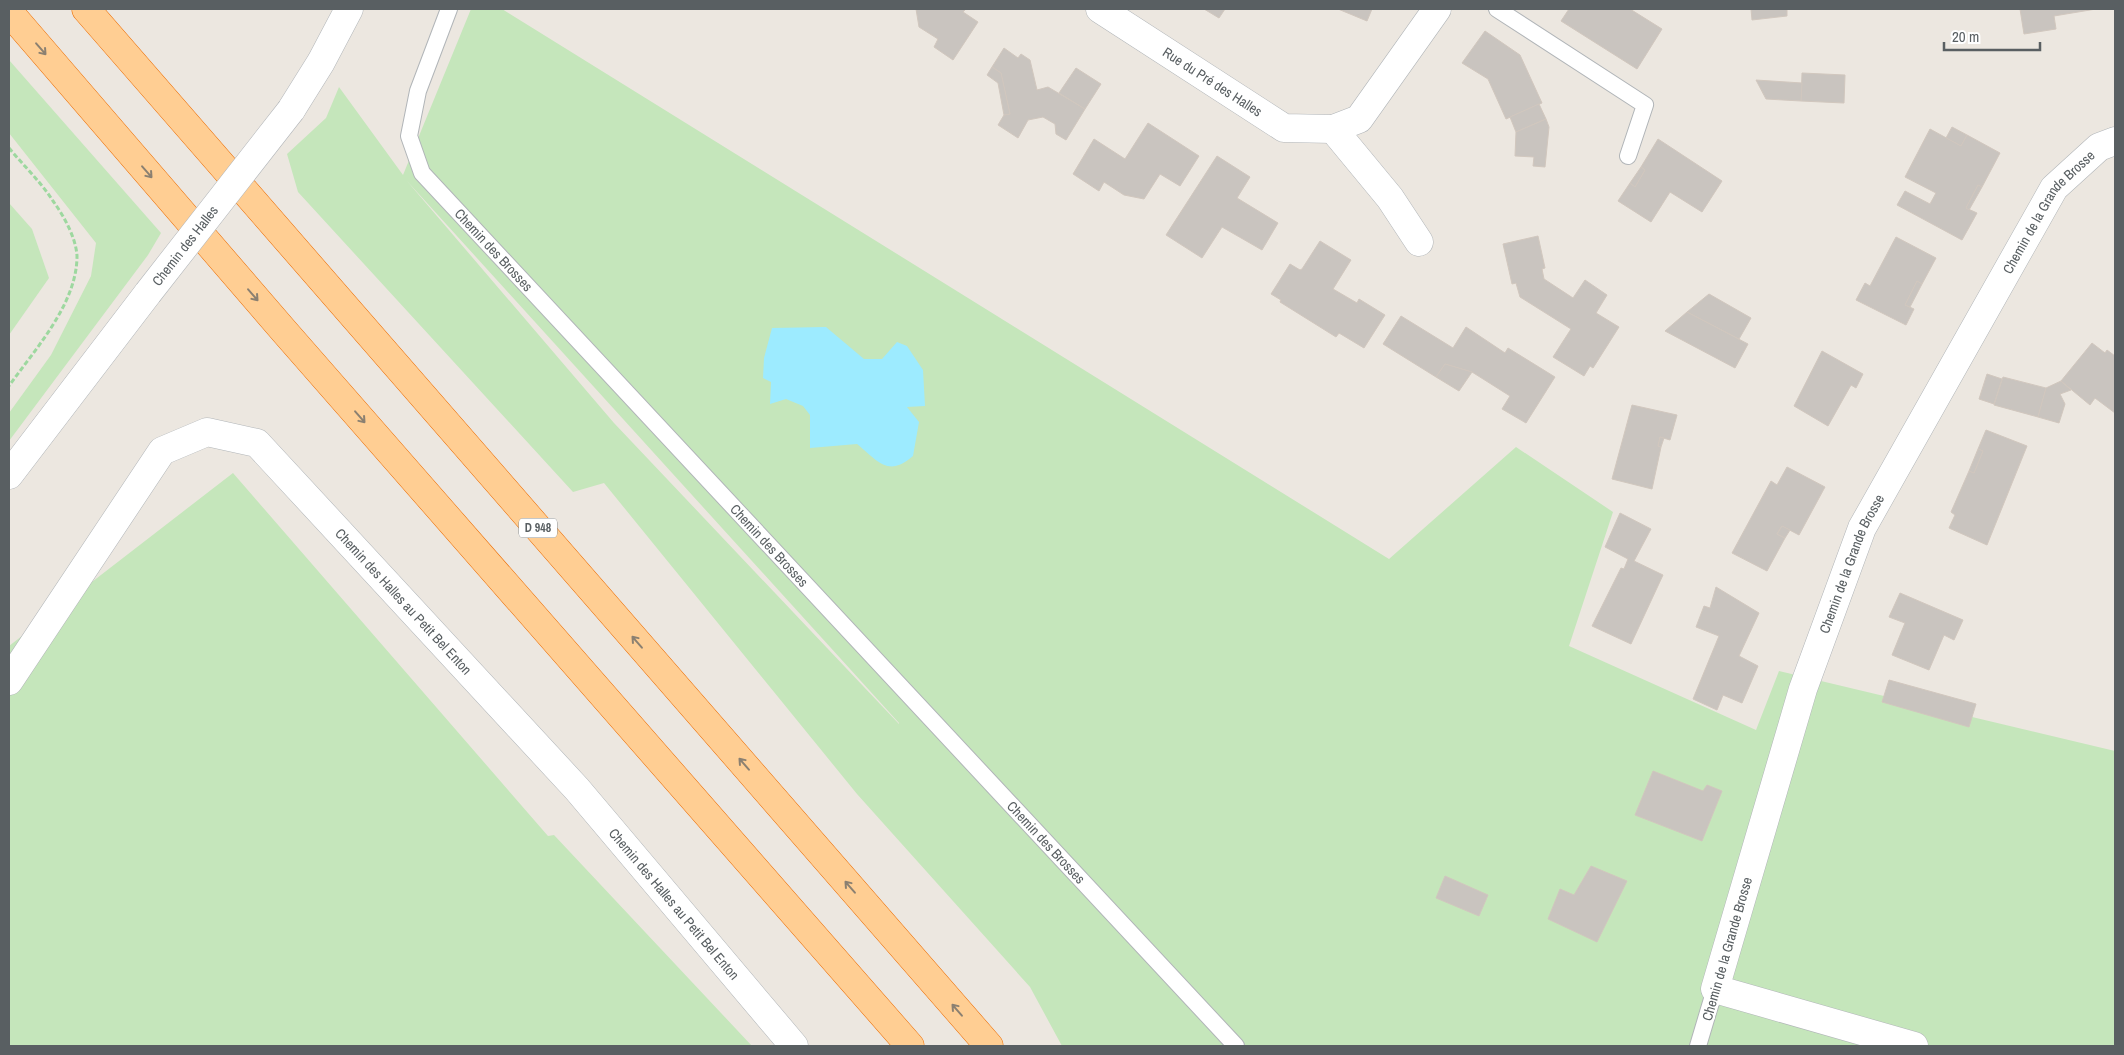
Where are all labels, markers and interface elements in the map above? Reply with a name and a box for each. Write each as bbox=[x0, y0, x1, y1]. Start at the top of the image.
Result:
scale bar bbox=[1944, 20, 2040, 52]
text: 20 m bbox=[1952, 26, 1979, 47]
one-way arrow bbox=[35, 42, 46, 55]
street label: Rue du Pré des Halles bbox=[1159, 43, 1266, 121]
street label: Chemin de la Grande Brosse bbox=[1998, 146, 2098, 277]
one-way arrow bbox=[141, 165, 153, 178]
street label: Chemin des Halles bbox=[148, 202, 222, 290]
street label: Chemin des Brosses bbox=[451, 205, 537, 295]
one-way arrow bbox=[247, 288, 259, 301]
one-way arrow bbox=[354, 410, 365, 423]
street label: Chemin de la Grande Brosse bbox=[1815, 491, 1888, 636]
street label: Chemin des Brosses bbox=[726, 500, 812, 591]
road number: D 948 bbox=[519, 518, 557, 538]
street label: Chemin des Halles au Petit Bel Enton bbox=[331, 524, 476, 678]
one-way arrow bbox=[631, 635, 643, 648]
one-way arrow bbox=[738, 758, 749, 771]
street label: Chemin des Brosses bbox=[1003, 797, 1089, 888]
street label: Chemin des Halles au Petit Bel Enton bbox=[605, 824, 743, 983]
street label: Chemin de la Grande Brosse bbox=[1698, 875, 1756, 1023]
one-way arrow bbox=[845, 881, 856, 894]
one-way arrow bbox=[951, 1003, 963, 1016]

